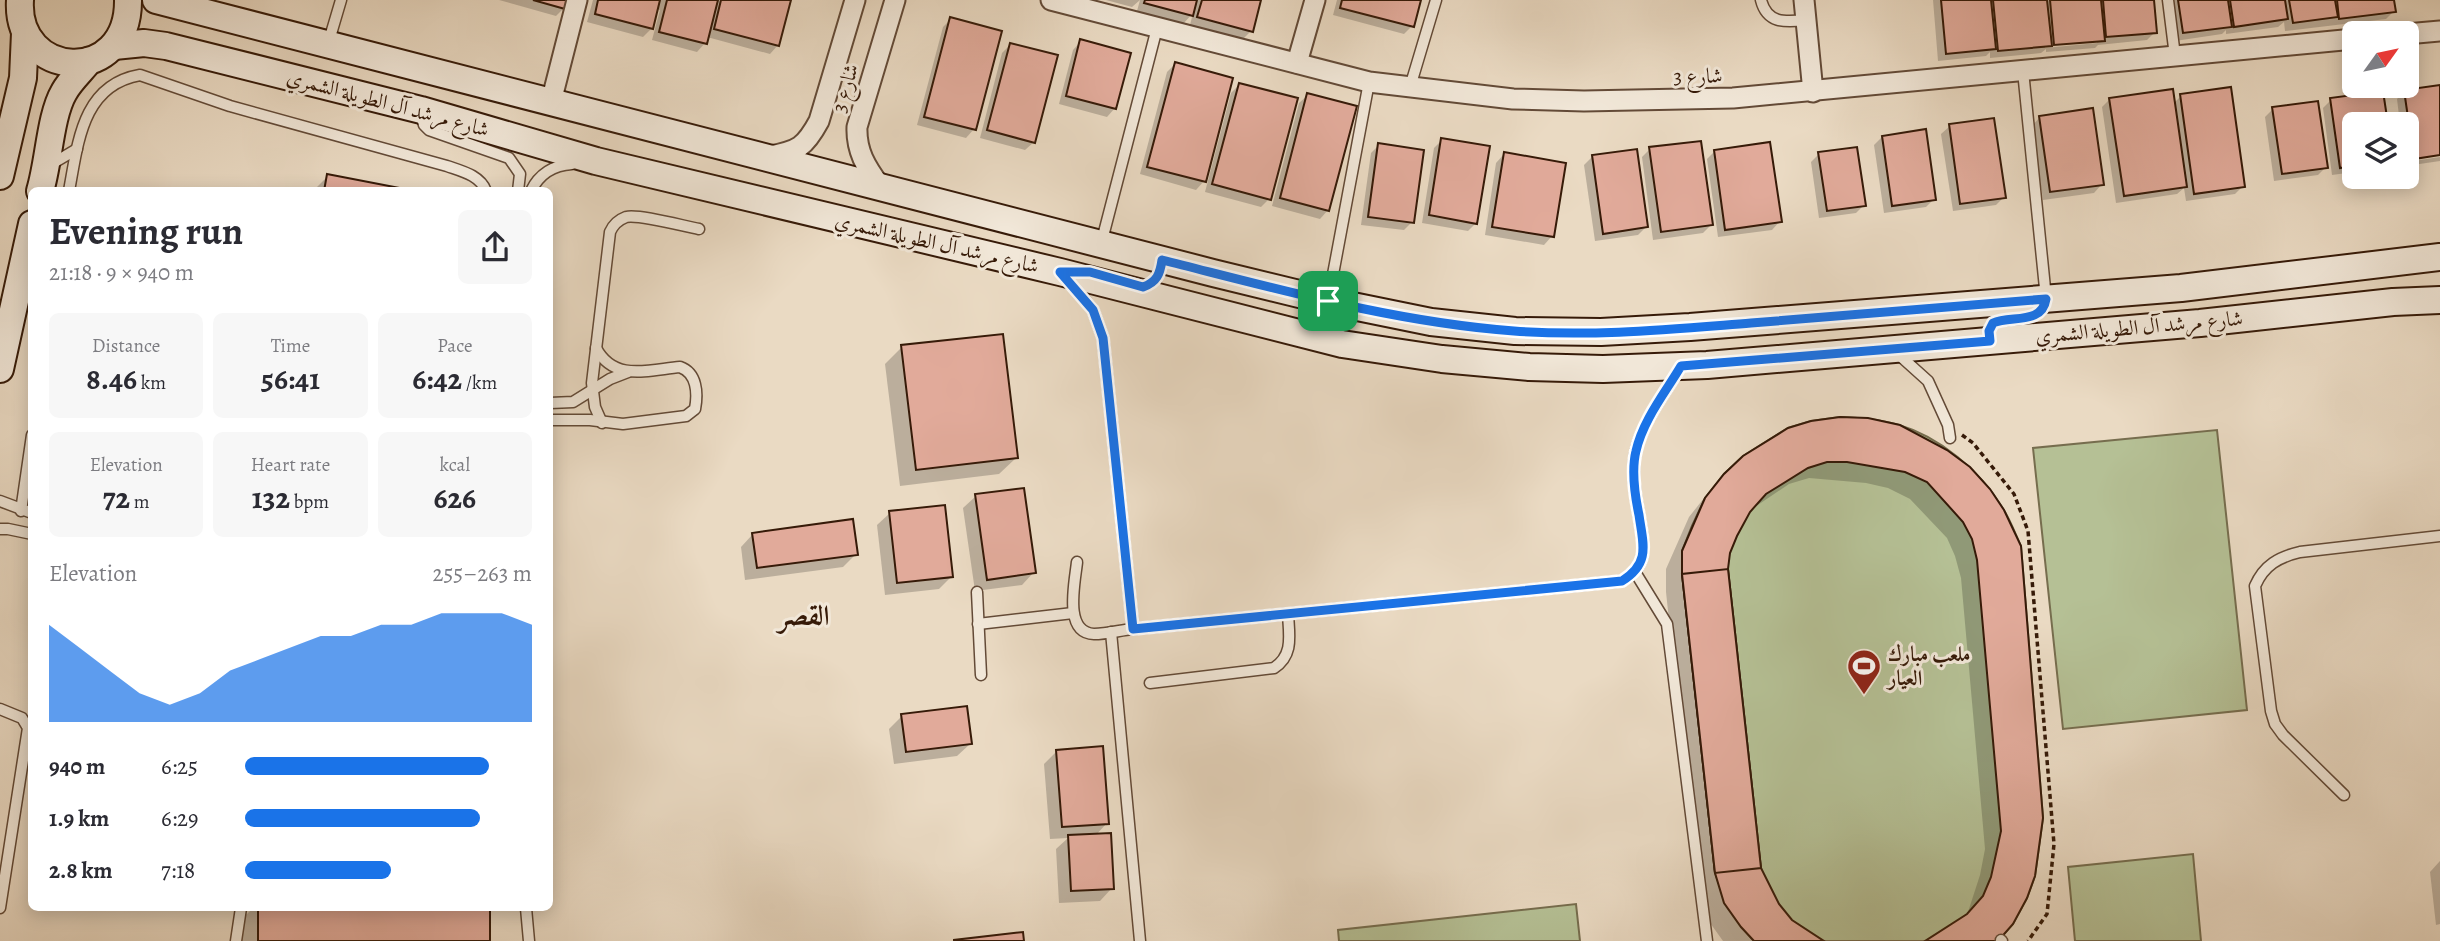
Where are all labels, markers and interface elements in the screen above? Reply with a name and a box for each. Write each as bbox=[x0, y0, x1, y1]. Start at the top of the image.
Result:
north arrow bbox=[2342, 21, 2418, 98]
map controls bbox=[2342, 21, 2419, 189]
street label: شارع 3 bbox=[825, 60, 869, 117]
street label: شارع مرشد آل الطويلة الشمري bbox=[283, 62, 492, 147]
street label: شارع 3 bbox=[1673, 62, 1723, 94]
button: layers bbox=[2342, 112, 2419, 189]
text: Evening run bbox=[49, 205, 243, 257]
street label: شارع مرشد آل الطويلة الشمري bbox=[831, 206, 1042, 284]
button: share bbox=[458, 210, 532, 284]
text: 21:18 · 9 × 940 m bbox=[49, 257, 194, 288]
pin bbox=[1298, 271, 1358, 331]
icon: arrive bbox=[1309, 282, 1347, 320]
street label: شارع مرشد آل الطويلة الشمري bbox=[2034, 304, 2244, 354]
text: Distance bbox=[92, 333, 160, 359]
text: Time bbox=[271, 333, 310, 359]
text: Pace bbox=[437, 333, 472, 359]
text: 8.46 bbox=[86, 359, 137, 399]
text: 56:41 bbox=[261, 359, 320, 399]
text: 6:42 bbox=[412, 359, 462, 399]
text: km bbox=[137, 370, 166, 396]
text: /km bbox=[462, 370, 497, 396]
text: Elevation bbox=[90, 452, 163, 478]
text: Heart rate bbox=[251, 452, 330, 478]
text: kcal bbox=[440, 452, 470, 478]
text: 72 bbox=[103, 478, 130, 518]
text: 132 bbox=[252, 478, 290, 518]
text: 626 bbox=[434, 478, 476, 518]
text: m bbox=[130, 489, 150, 515]
text: bpm bbox=[290, 489, 329, 515]
text: Elevation bbox=[49, 558, 137, 589]
text: 255–263 m bbox=[433, 558, 532, 589]
district label: القصر bbox=[775, 597, 830, 635]
place label: ملعب مبارك العيار bbox=[1886, 640, 1970, 692]
sports icon: ملعب مبارك العيار bbox=[1845, 647, 1883, 696]
text: 940 m bbox=[49, 751, 105, 782]
text: 6:25 bbox=[161, 751, 198, 782]
text: 1.9 km bbox=[49, 803, 109, 834]
text: 6:29 bbox=[161, 803, 199, 834]
text: 2.8 km bbox=[49, 855, 113, 886]
text: 7:18 bbox=[161, 855, 195, 886]

